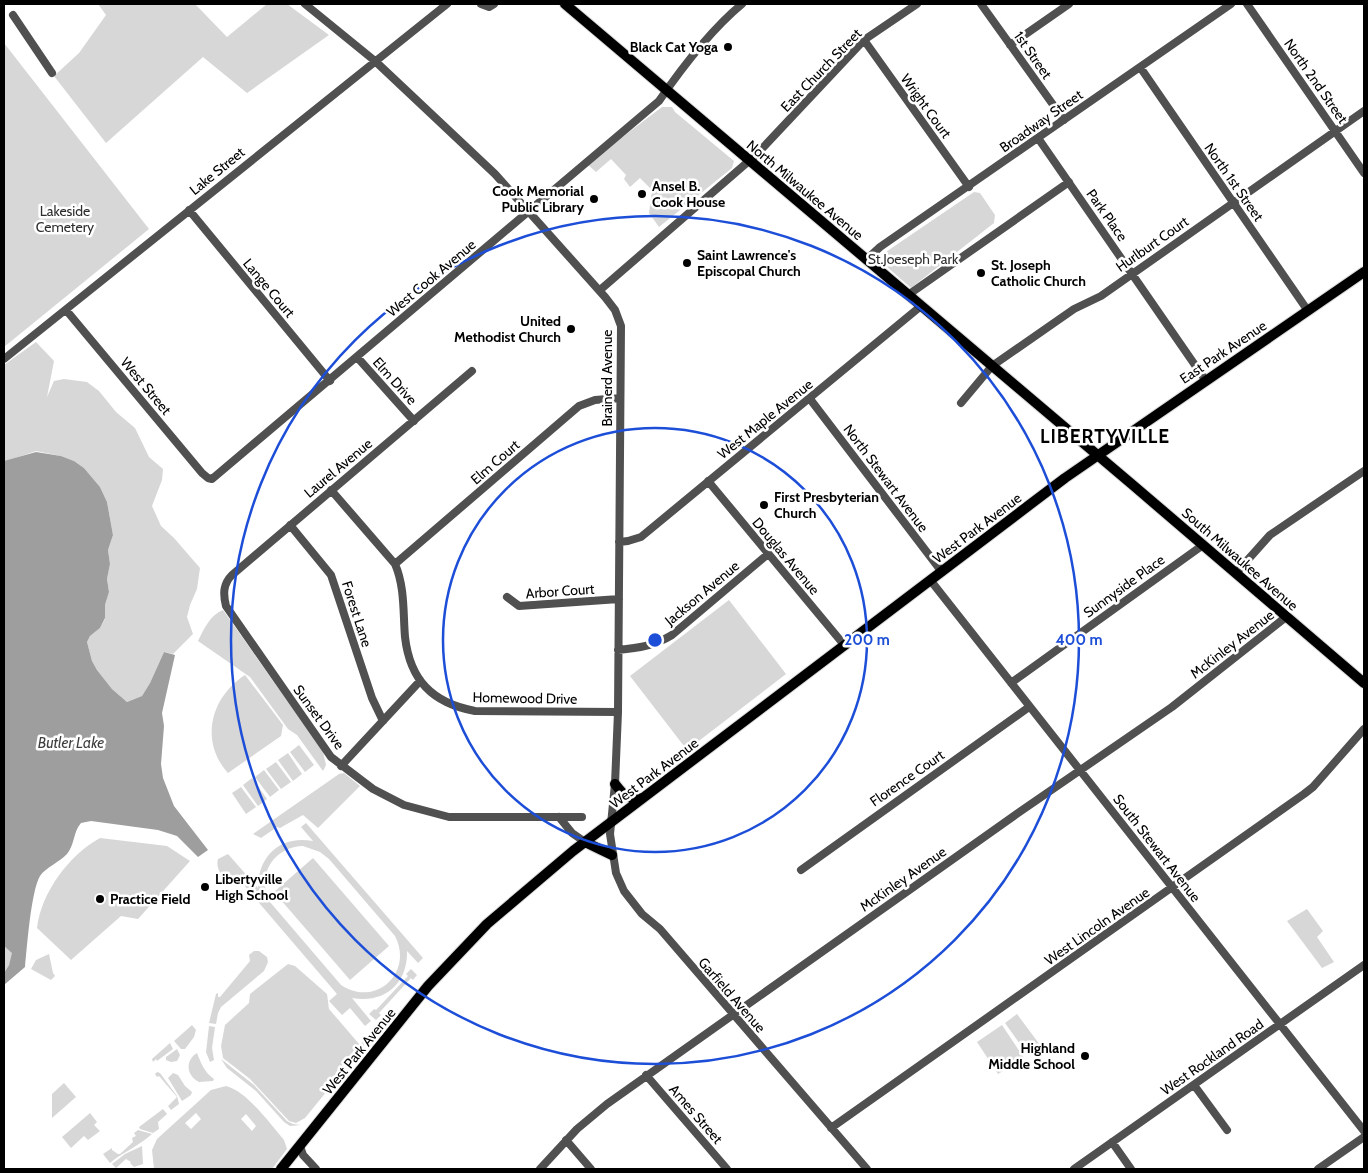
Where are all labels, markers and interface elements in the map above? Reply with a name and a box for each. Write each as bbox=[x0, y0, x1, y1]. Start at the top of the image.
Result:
street label: East Church Street bbox=[777, 24, 866, 115]
street label: 1st Street bbox=[1010, 28, 1056, 83]
street label: North 2nd Street bbox=[1280, 35, 1352, 127]
place label: Black Cat Yoga bbox=[630, 38, 718, 56]
marker: Black Cat Yoga bbox=[722, 41, 734, 53]
street label: Wright Court bbox=[897, 70, 956, 142]
street label: Broadway Street bbox=[996, 86, 1086, 156]
street label: North Milwaukee Avenue bbox=[743, 136, 867, 244]
street label: North 1st Street bbox=[1200, 139, 1268, 225]
street label: Lake Street bbox=[186, 143, 249, 199]
place label: Ansel B. Cook House bbox=[652, 177, 725, 211]
place label: Cook Memorial Public Library bbox=[492, 182, 584, 216]
street label: Park Place bbox=[1082, 185, 1132, 245]
marker: Ansel B. Cook House bbox=[636, 188, 648, 200]
marker: Cook Memorial Public Library bbox=[588, 193, 600, 205]
park label: Lakeside Cemetery bbox=[36, 202, 94, 236]
street label: Hurlburt Court bbox=[1112, 212, 1192, 276]
street label: West Cook Avenue bbox=[383, 235, 479, 321]
place label: Saint Lawrence's Episcopal Church bbox=[697, 246, 801, 280]
park label: St.Joeseph Park bbox=[868, 250, 959, 268]
street label: Lange Court bbox=[239, 255, 299, 321]
place label: St. Joseph Catholic Church bbox=[991, 256, 1086, 290]
marker: Saint Lawrence's Episcopal Church bbox=[681, 257, 693, 269]
marker: St. Joseph Catholic Church bbox=[975, 267, 987, 279]
place label: United Methodist Church bbox=[454, 312, 561, 346]
street label: East Park Avenue bbox=[1176, 316, 1270, 388]
marker: United Methodist Church bbox=[565, 323, 577, 335]
street label: Brainerd Avenue bbox=[598, 330, 616, 426]
street label: Elm Drive bbox=[369, 353, 421, 409]
street label: West Street bbox=[117, 354, 175, 419]
street label: West Maple Avenue bbox=[714, 375, 816, 463]
street label: North Stewart Avenue bbox=[840, 420, 932, 536]
district label: LIBERTYVILLE bbox=[1040, 425, 1170, 448]
street label: Laurel Avenue bbox=[300, 434, 376, 502]
street label: Elm Court bbox=[467, 436, 523, 488]
place label: First Presbyterian Church bbox=[774, 488, 879, 522]
street label: West Park Avenue bbox=[929, 489, 1025, 567]
marker: First Presbyterian Church bbox=[758, 499, 770, 511]
street label: South Milwaukee Avenue bbox=[1178, 504, 1302, 614]
street label: Douglas Avenue bbox=[748, 514, 824, 598]
street label: Sunnyside Place bbox=[1080, 550, 1168, 622]
street label: Jackson Avenue bbox=[660, 557, 743, 630]
street label: Forest Lane bbox=[338, 579, 376, 649]
street label: Arbor Court bbox=[525, 580, 595, 602]
street label: McKinley Avenue bbox=[1186, 606, 1278, 682]
centre of rings bbox=[646, 631, 664, 649]
text: 200 m bbox=[844, 631, 890, 649]
text: 400 m bbox=[1056, 631, 1102, 649]
street label: Sunset Drive bbox=[290, 681, 348, 753]
street label: Homewood Drive bbox=[473, 688, 577, 708]
water label: Butler Lake bbox=[38, 734, 104, 752]
street label: West Park Avenue bbox=[606, 734, 702, 812]
street label: Florence Court bbox=[866, 746, 948, 810]
street label: South Stewart Avenue bbox=[1109, 790, 1205, 906]
street label: McKinley Avenue bbox=[856, 843, 950, 915]
place label: Libertyville High School bbox=[215, 870, 288, 904]
marker: Libertyville High School bbox=[199, 881, 211, 893]
street label: West Lincoln Avenue bbox=[1041, 883, 1153, 969]
place label: Practice Field bbox=[110, 890, 190, 908]
marker: Practice Field bbox=[94, 893, 106, 905]
street label: Garfield Avenue bbox=[694, 954, 770, 1036]
street label: West Park Avenue bbox=[319, 1004, 399, 1098]
street label: West Rockland Road bbox=[1157, 1015, 1267, 1099]
place label: Highland Middle School bbox=[988, 1039, 1075, 1073]
marker: Highland Middle School bbox=[1079, 1050, 1091, 1062]
street label: Ames Street bbox=[665, 1081, 727, 1148]

